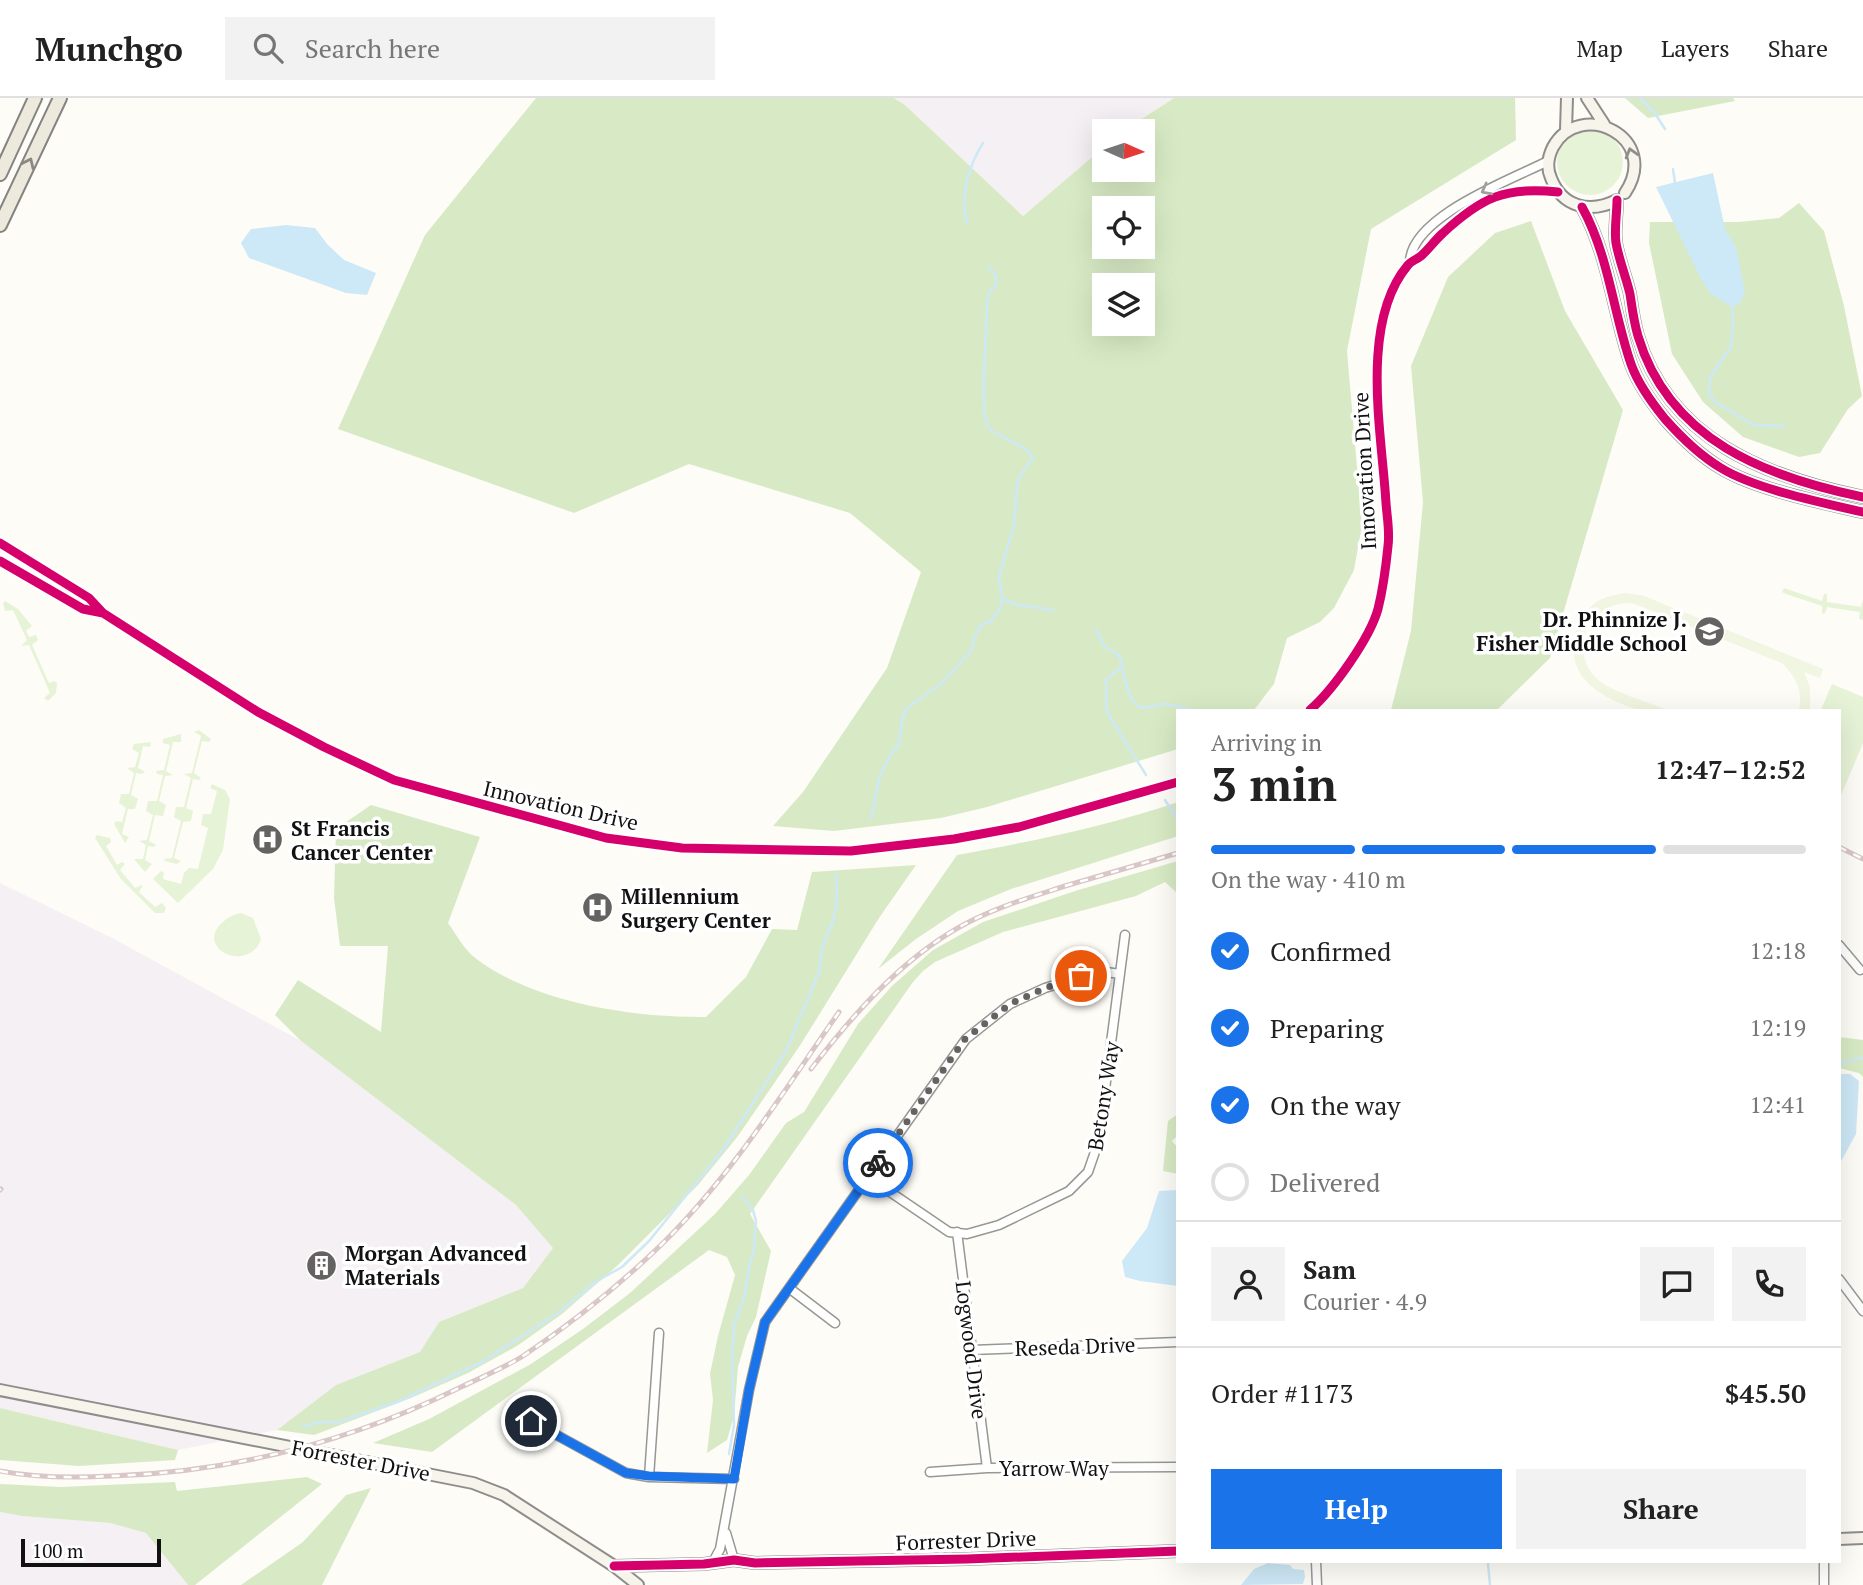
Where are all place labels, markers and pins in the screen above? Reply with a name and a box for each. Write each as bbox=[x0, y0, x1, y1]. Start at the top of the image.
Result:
place label: Dr. Phinnize J. Fisher Middle School bbox=[1476, 605, 1687, 657]
school or university icon: Dr. Phinnize J. Fisher Middle School bbox=[1693, 614, 1727, 648]
place label: St Francis Cancer Center bbox=[291, 814, 433, 866]
hospital icon: St Francis Cancer Center bbox=[251, 823, 285, 857]
place label: Millennium Surgery Center bbox=[621, 882, 771, 934]
hospital icon: Millennium Surgery Center bbox=[581, 891, 615, 925]
pin bbox=[1051, 946, 1111, 1006]
place label: Morgan Advanced Materials bbox=[345, 1239, 527, 1291]
building icon: Morgan Advanced Materials bbox=[305, 1248, 339, 1282]
pin bbox=[501, 1391, 561, 1451]

